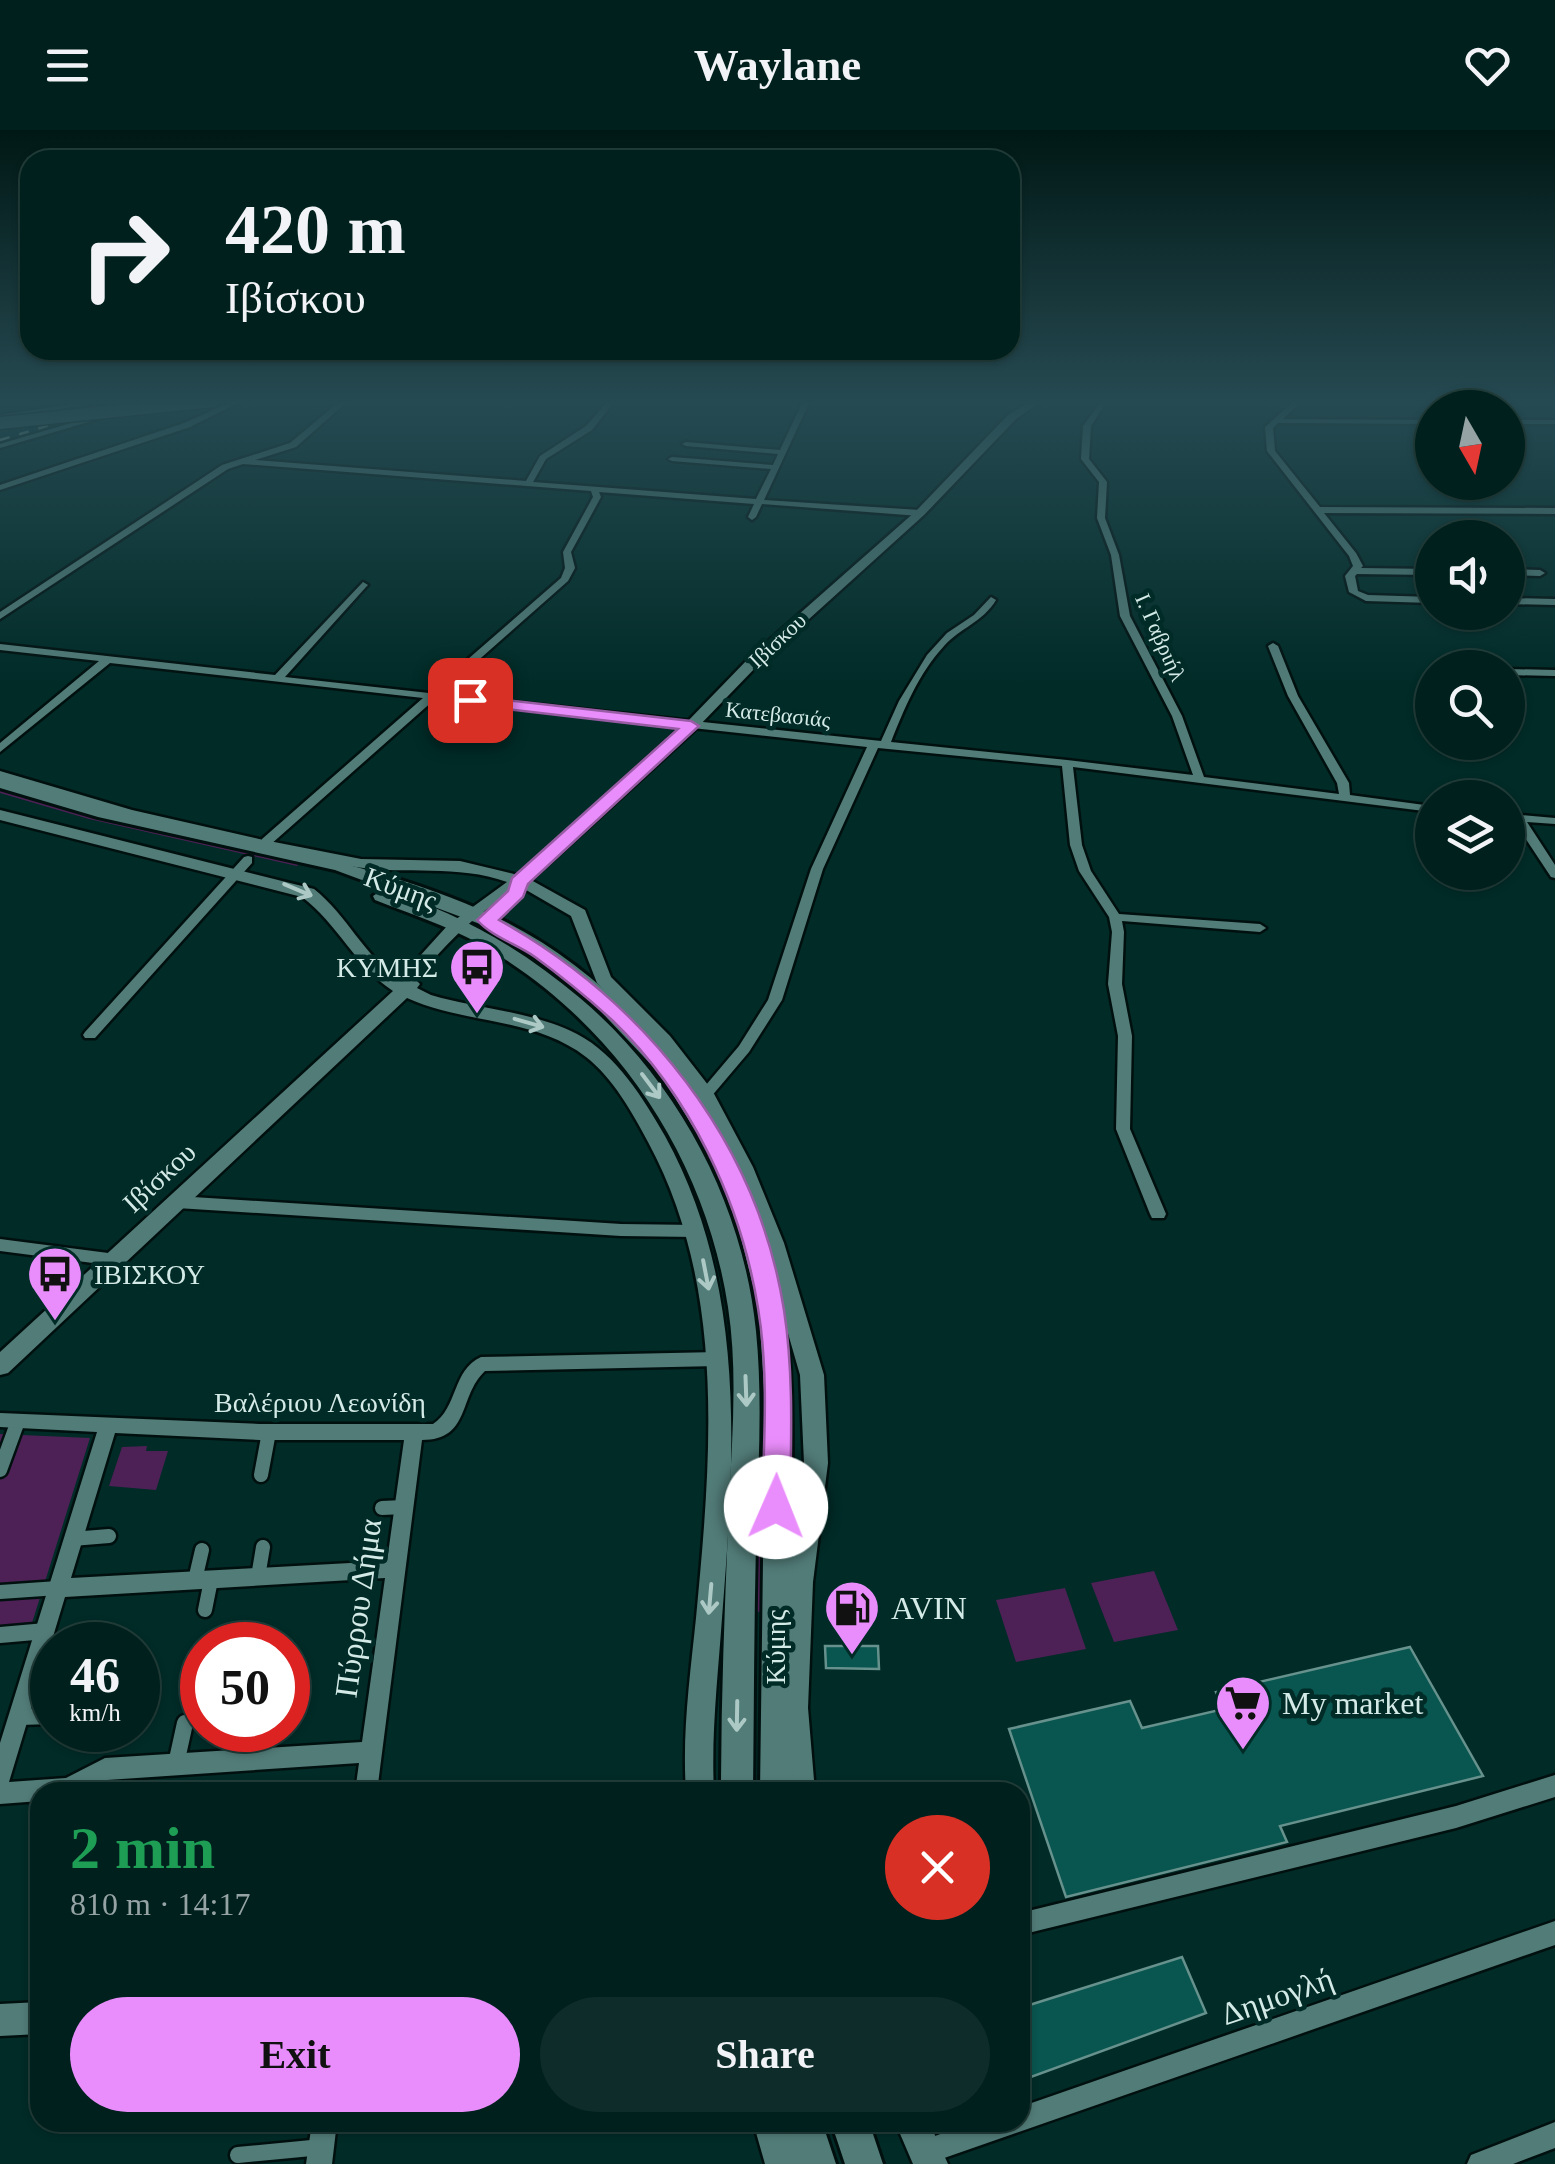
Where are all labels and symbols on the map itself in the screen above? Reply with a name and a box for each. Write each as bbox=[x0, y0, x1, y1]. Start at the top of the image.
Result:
north arrow bbox=[1415, 390, 1525, 500]
street label: Ι. Γαβριήλ bbox=[1130, 590, 1191, 685]
street label: Ιβίσκου bbox=[744, 608, 811, 673]
pin bbox=[428, 658, 513, 743]
street label: Κατεβασιάς bbox=[724, 697, 832, 732]
street label: Κύμης bbox=[360, 861, 441, 916]
one-way arrow bbox=[282, 883, 313, 901]
bus stop icon: ΚΥΜΗΣ bbox=[447, 937, 507, 1016]
place label: ΚΥΜΗΣ bbox=[336, 952, 438, 983]
one-way arrow bbox=[513, 1015, 544, 1033]
one-way arrow bbox=[641, 1072, 662, 1099]
street label: Ιβίσκου bbox=[117, 1136, 202, 1219]
bus stop icon: ΙΒΙΣΚΟΥ bbox=[25, 1244, 85, 1323]
one-way arrow bbox=[697, 1258, 716, 1291]
place label: ΙΒΙΣΚΟΥ bbox=[94, 1259, 205, 1290]
one-way arrow bbox=[737, 1375, 756, 1407]
street label: Βαλέριου Λεωνίδη bbox=[214, 1387, 426, 1418]
position arrow bbox=[724, 1455, 828, 1559]
street label: Πύρρου Δήμα bbox=[328, 1516, 388, 1700]
fuel station icon: AVIN bbox=[822, 1578, 882, 1657]
one-way arrow bbox=[701, 1582, 720, 1615]
place label: AVIN bbox=[891, 1590, 967, 1626]
street label: Κύμης bbox=[760, 1610, 791, 1684]
speed limit sign: 50 bbox=[180, 1622, 310, 1752]
supermarket icon: My market bbox=[1213, 1673, 1273, 1752]
place label: My market bbox=[1282, 1685, 1423, 1721]
one-way arrow bbox=[728, 1700, 746, 1732]
street label: Δημογλή bbox=[1216, 1960, 1338, 2032]

